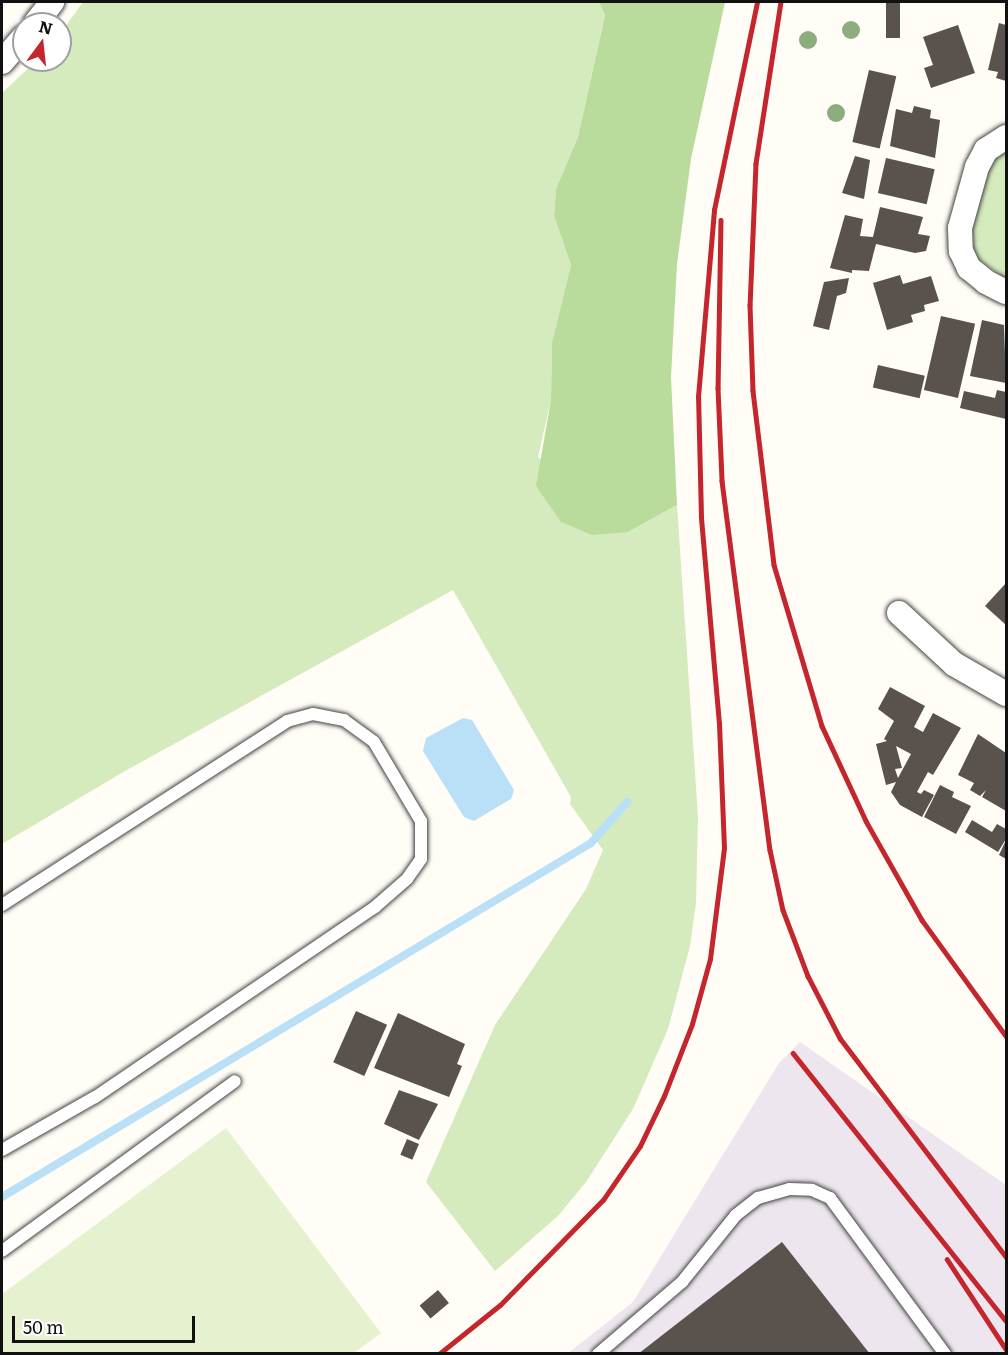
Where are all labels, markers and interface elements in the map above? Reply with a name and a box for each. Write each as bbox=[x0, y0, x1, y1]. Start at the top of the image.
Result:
north arrow bbox=[12, 12, 72, 72]
text: N bbox=[37, 13, 56, 40]
scale bar bbox=[15, 1304, 198, 1342]
text: 50 m bbox=[23, 1313, 64, 1340]

